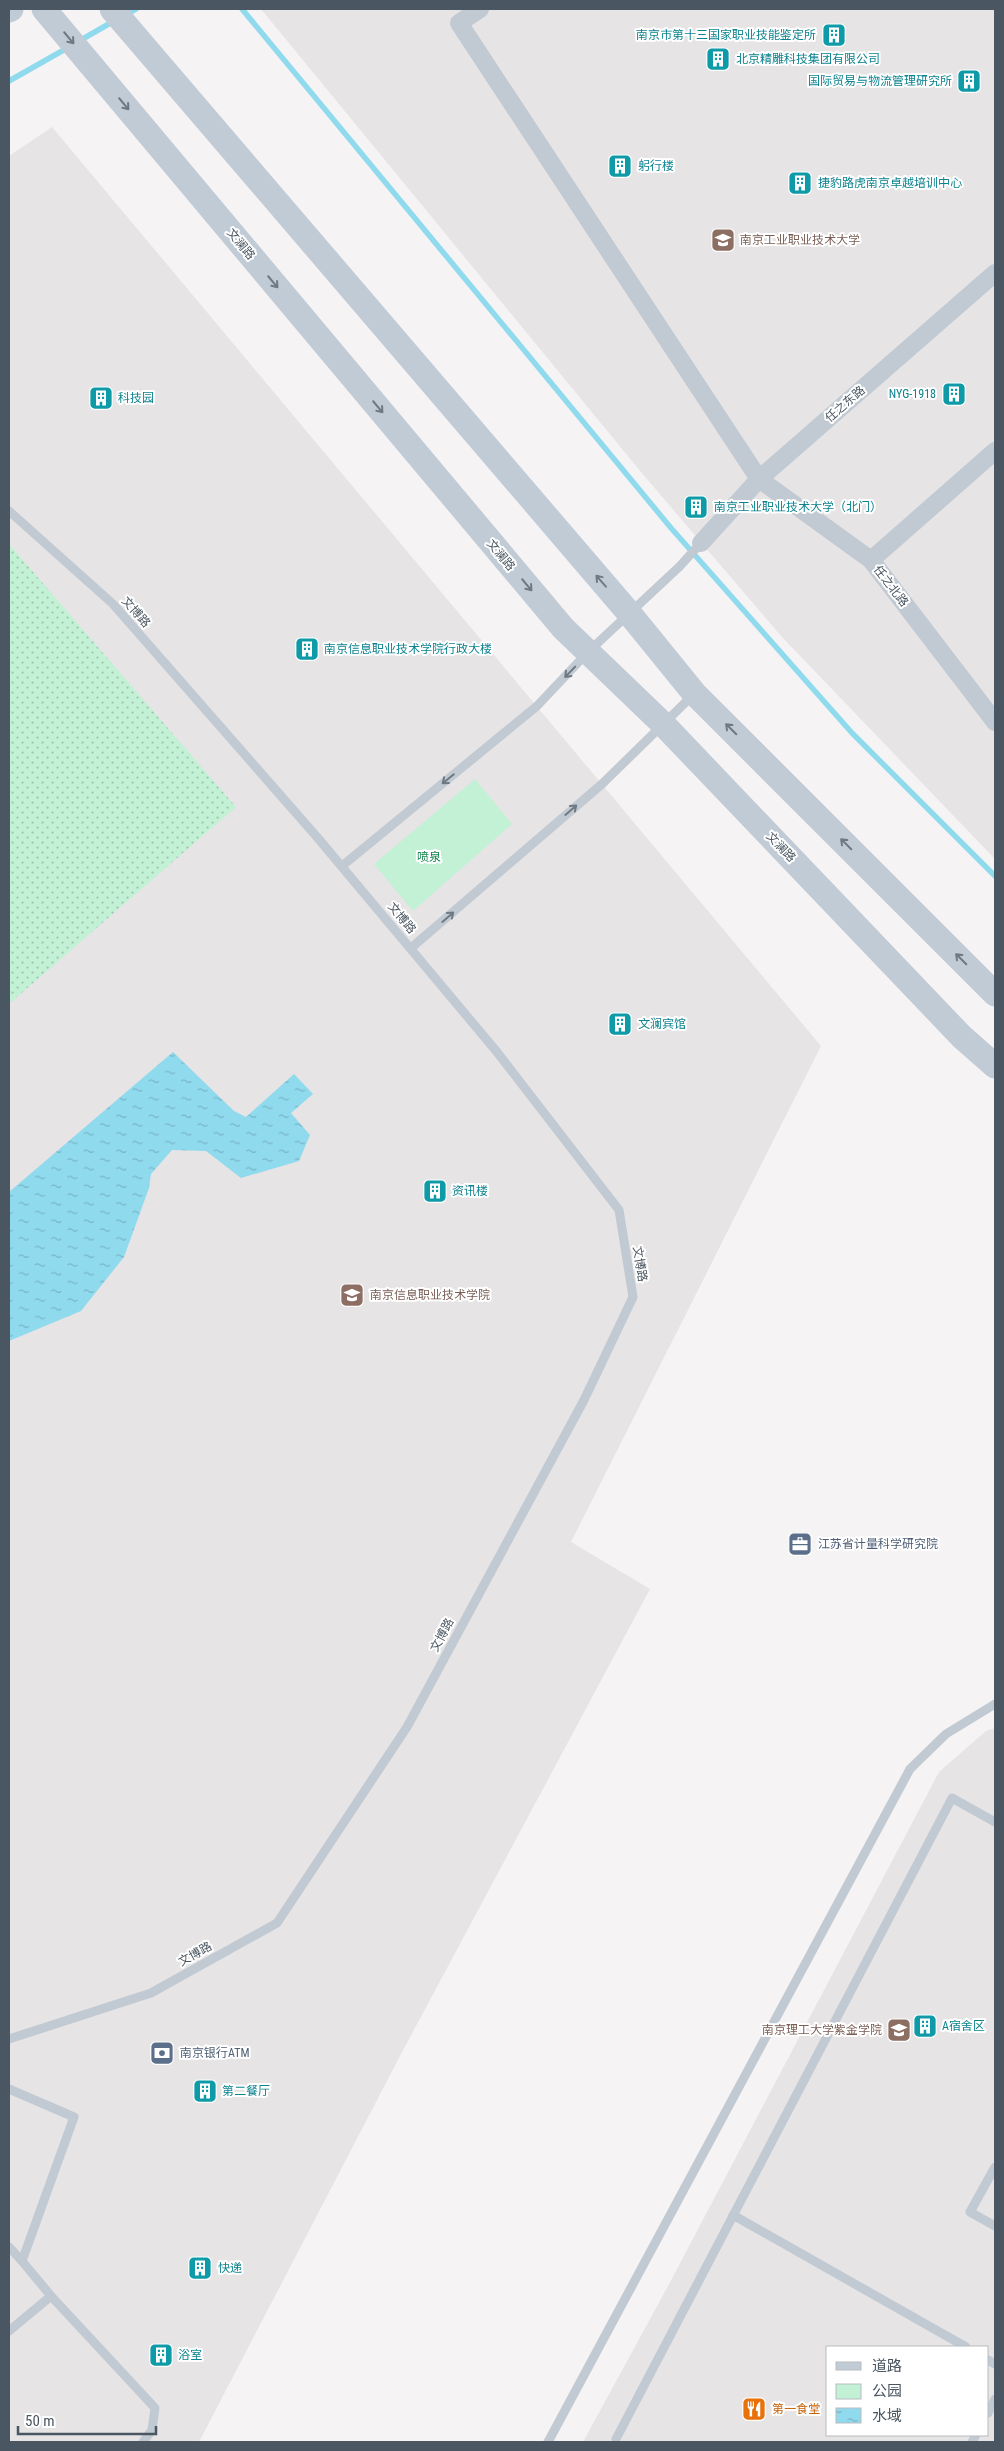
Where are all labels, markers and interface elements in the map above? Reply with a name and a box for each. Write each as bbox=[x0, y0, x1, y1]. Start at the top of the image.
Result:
building icon: 南京市第十三国家职业技能鉴定所 bbox=[821, 22, 847, 48]
place label: 南京市第十三国家职业技能鉴定所 bbox=[636, 28, 816, 42]
one-way arrow bbox=[63, 31, 74, 44]
building icon: 北京精雕科技集团有限公司 bbox=[705, 46, 731, 72]
place label: 北京精雕科技集团有限公司 bbox=[736, 52, 880, 66]
building icon: 国际贸易与物流管理研究所 bbox=[956, 68, 982, 94]
place label: 国际贸易与物流管理研究所 bbox=[808, 74, 952, 88]
one-way arrow bbox=[119, 97, 130, 110]
building icon: 躬行楼 bbox=[607, 153, 633, 179]
place label: 躬行楼 bbox=[638, 159, 674, 173]
building icon: 捷豹路虎南京卓越培训中心 bbox=[787, 170, 813, 196]
place label: 捷豹路虎南京卓越培训中心 bbox=[818, 176, 962, 190]
street label: 文澜路 bbox=[224, 226, 258, 262]
school or university icon: 南京工业职业技术大学 bbox=[710, 227, 736, 253]
place label: 南京工业职业技术大学 bbox=[740, 233, 860, 247]
one-way arrow bbox=[268, 276, 279, 289]
building icon: NYG-1918 bbox=[941, 381, 967, 407]
street label: 任之东路 bbox=[822, 383, 868, 425]
building icon: 科技园 bbox=[88, 385, 114, 411]
place label: NYG-1918 bbox=[889, 387, 936, 401]
place label: 科技园 bbox=[118, 391, 154, 405]
one-way arrow bbox=[372, 400, 383, 413]
building icon: 南京工业职业技术大学（北门） bbox=[683, 494, 709, 520]
place label: 南京工业职业技术大学（北门） bbox=[714, 500, 882, 514]
street label: 文澜路 bbox=[484, 537, 518, 573]
street label: 任之北路 bbox=[871, 563, 911, 609]
one-way arrow bbox=[596, 575, 607, 588]
one-way arrow bbox=[521, 578, 532, 591]
street label: 文博路 bbox=[119, 594, 153, 630]
building icon: 南京信息职业技术学院行政大楼 bbox=[294, 636, 320, 662]
place label: 南京信息职业技术学院行政大楼 bbox=[324, 642, 492, 656]
one-way arrow bbox=[564, 665, 576, 677]
one-way arrow bbox=[725, 723, 737, 736]
one-way arrow bbox=[442, 773, 455, 784]
one-way arrow bbox=[564, 805, 577, 816]
street label: 文澜路 bbox=[763, 829, 799, 865]
one-way arrow bbox=[840, 838, 852, 850]
park label: 喷泉 bbox=[417, 850, 441, 864]
street label: 文博路 bbox=[385, 900, 419, 936]
one-way arrow bbox=[441, 911, 454, 922]
one-way arrow bbox=[955, 953, 967, 965]
building icon: 文澜宾馆 bbox=[607, 1011, 633, 1037]
place label: 文澜宾馆 bbox=[638, 1017, 686, 1031]
building icon: 资讯楼 bbox=[422, 1178, 448, 1204]
place label: 资讯楼 bbox=[452, 1184, 488, 1198]
street label: 文博路 bbox=[630, 1245, 650, 1283]
school or university icon: 南京信息职业技术学院 bbox=[339, 1282, 365, 1308]
place label: 南京信息职业技术学院 bbox=[370, 1288, 490, 1302]
office icon: 江苏省计量科学研究院 bbox=[787, 1531, 813, 1557]
place label: 江苏省计量科学研究院 bbox=[818, 1537, 938, 1551]
street label: 文博路 bbox=[427, 1616, 457, 1654]
street label: 文博路 bbox=[176, 1939, 214, 1969]
building icon: A宿舍区 bbox=[912, 2013, 938, 2039]
school or university icon: 南京理工大学紫金学院 bbox=[886, 2017, 912, 2043]
place label: A宿舍区 bbox=[942, 2019, 985, 2033]
place label: 南京理工大学紫金学院 bbox=[762, 2023, 882, 2037]
bank icon: 南京银行ATM bbox=[149, 2040, 175, 2066]
place label: 南京银行ATM bbox=[180, 2046, 249, 2060]
building icon: 第二餐厅 bbox=[192, 2078, 218, 2104]
place label: 第二餐厅 bbox=[222, 2084, 270, 2098]
building icon: 快递 bbox=[187, 2255, 213, 2281]
place label: 快递 bbox=[218, 2261, 242, 2275]
building icon: 浴室 bbox=[148, 2342, 174, 2368]
legend bbox=[826, 2346, 989, 2436]
place label: 浴室 bbox=[178, 2348, 202, 2362]
text: 道路 bbox=[872, 2357, 902, 2375]
text: 公园 bbox=[872, 2382, 902, 2400]
restaurant icon: 第一食堂 bbox=[741, 2396, 767, 2422]
place label: 第一食堂 bbox=[772, 2402, 820, 2416]
scale bar bbox=[18, 2404, 155, 2436]
text: 水域 bbox=[872, 2407, 902, 2425]
text: 50 m bbox=[25, 2412, 55, 2430]

